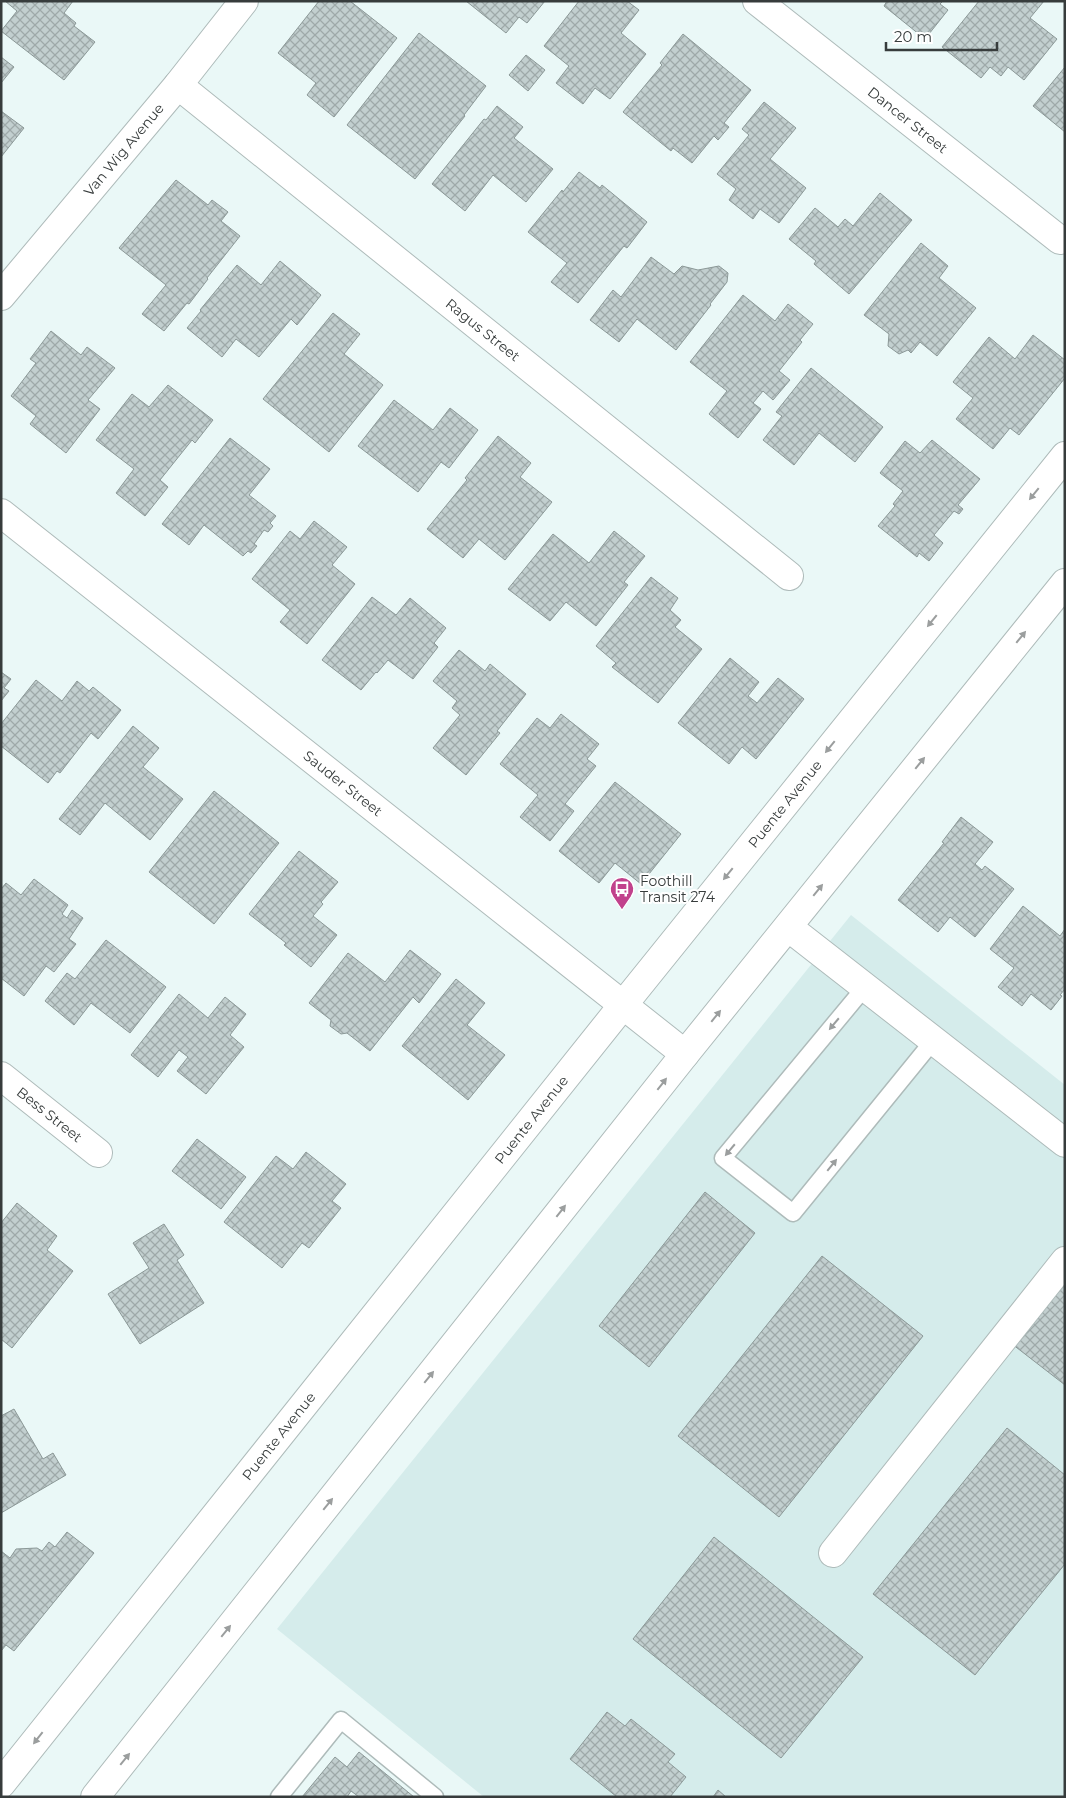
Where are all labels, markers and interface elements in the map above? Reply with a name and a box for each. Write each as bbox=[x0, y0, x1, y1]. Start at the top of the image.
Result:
scale bar bbox=[886, 20, 997, 52]
text: 20 m bbox=[894, 27, 932, 46]
street label: Dancer Street bbox=[864, 83, 952, 157]
street label: Van Wig Avenue bbox=[80, 100, 168, 200]
street label: Ragus Street bbox=[442, 295, 524, 365]
one-way arrow bbox=[1029, 488, 1040, 501]
one-way arrow bbox=[927, 614, 938, 627]
one-way arrow bbox=[1016, 631, 1027, 644]
one-way arrow bbox=[825, 741, 836, 754]
street label: Sauder Street bbox=[300, 747, 386, 820]
street label: Puente Avenue bbox=[744, 756, 826, 852]
one-way arrow bbox=[914, 757, 925, 770]
one-way arrow bbox=[723, 867, 734, 880]
place label: Foothill Transit 274 bbox=[640, 872, 716, 906]
bus stop icon: Foothill Transit 274 bbox=[609, 876, 635, 910]
one-way arrow bbox=[812, 884, 823, 897]
one-way arrow bbox=[710, 1010, 721, 1023]
one-way arrow bbox=[828, 1018, 839, 1031]
street label: Puente Avenue bbox=[491, 1072, 572, 1168]
one-way arrow bbox=[656, 1077, 667, 1090]
street label: Bess Street bbox=[13, 1083, 86, 1146]
one-way arrow bbox=[724, 1143, 736, 1155]
one-way arrow bbox=[827, 1158, 838, 1171]
one-way arrow bbox=[555, 1205, 566, 1218]
one-way arrow bbox=[423, 1371, 434, 1384]
street label: Puente Avenue bbox=[238, 1388, 319, 1484]
one-way arrow bbox=[322, 1498, 333, 1511]
one-way arrow bbox=[221, 1625, 232, 1638]
one-way arrow bbox=[33, 1731, 44, 1744]
one-way arrow bbox=[120, 1752, 131, 1765]

